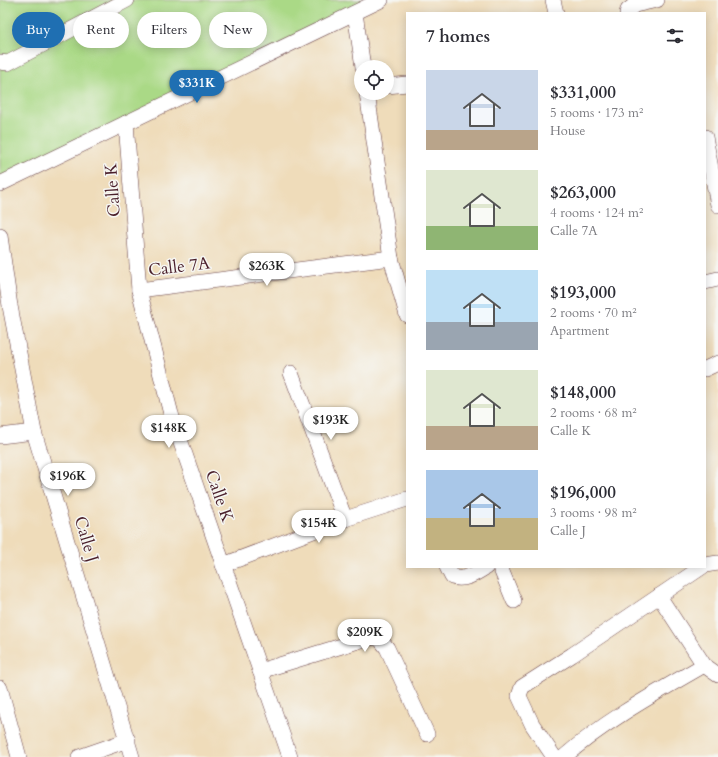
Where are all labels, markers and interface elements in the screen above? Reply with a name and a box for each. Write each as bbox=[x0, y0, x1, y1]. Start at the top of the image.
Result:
chip: Buy bbox=[12, 12, 65, 48]
chip: Rent bbox=[73, 12, 129, 48]
chip: Filters bbox=[137, 12, 201, 48]
chip: New bbox=[209, 12, 267, 48]
text: 7 homes bbox=[426, 25, 490, 48]
icon: filters bbox=[664, 25, 686, 47]
map controls bbox=[354, 60, 394, 100]
button: locate bbox=[354, 60, 394, 100]
pin: $331K bbox=[169, 70, 225, 104]
text: $331K bbox=[178, 74, 216, 92]
text: $331,000 bbox=[550, 81, 616, 104]
icon: home bbox=[458, 86, 506, 134]
text: 5 rooms · 173 m² bbox=[550, 104, 643, 122]
text: House bbox=[550, 122, 585, 140]
street label: Calle K bbox=[99, 162, 126, 218]
text: $263,000 bbox=[550, 181, 616, 204]
icon: home bbox=[458, 186, 506, 234]
text: 4 rooms · 124 m² bbox=[550, 204, 643, 222]
text: Calle 7A bbox=[550, 222, 597, 240]
street label: Calle 7A bbox=[147, 251, 212, 282]
pin: $263K bbox=[239, 253, 295, 287]
text: $263K bbox=[248, 257, 286, 275]
text: $193,000 bbox=[550, 281, 616, 304]
icon: home bbox=[458, 286, 506, 334]
text: 2 rooms · 70 m² bbox=[550, 304, 637, 322]
text: Apartment bbox=[550, 322, 609, 340]
text: $148,000 bbox=[550, 381, 616, 404]
icon: home bbox=[458, 386, 506, 434]
text: 2 rooms · 68 m² bbox=[550, 404, 637, 422]
pin: $193K bbox=[303, 407, 359, 441]
text: $193K bbox=[312, 411, 350, 429]
pin: $148K bbox=[141, 415, 197, 449]
text: $148K bbox=[150, 419, 188, 437]
text: Calle K bbox=[550, 422, 591, 440]
pin: $196K bbox=[40, 463, 96, 497]
text: $196K bbox=[49, 467, 87, 485]
street label: Calle K bbox=[200, 467, 239, 526]
text: $196,000 bbox=[550, 481, 616, 504]
icon: home bbox=[458, 486, 506, 534]
text: 3 rooms · 98 m² bbox=[550, 504, 637, 522]
pin: $154K bbox=[291, 510, 347, 544]
street label: Calle J bbox=[69, 513, 104, 565]
text: $154K bbox=[300, 514, 338, 532]
text: Calle J bbox=[550, 522, 586, 540]
pin: $209K bbox=[337, 619, 393, 653]
text: $209K bbox=[346, 623, 384, 641]

